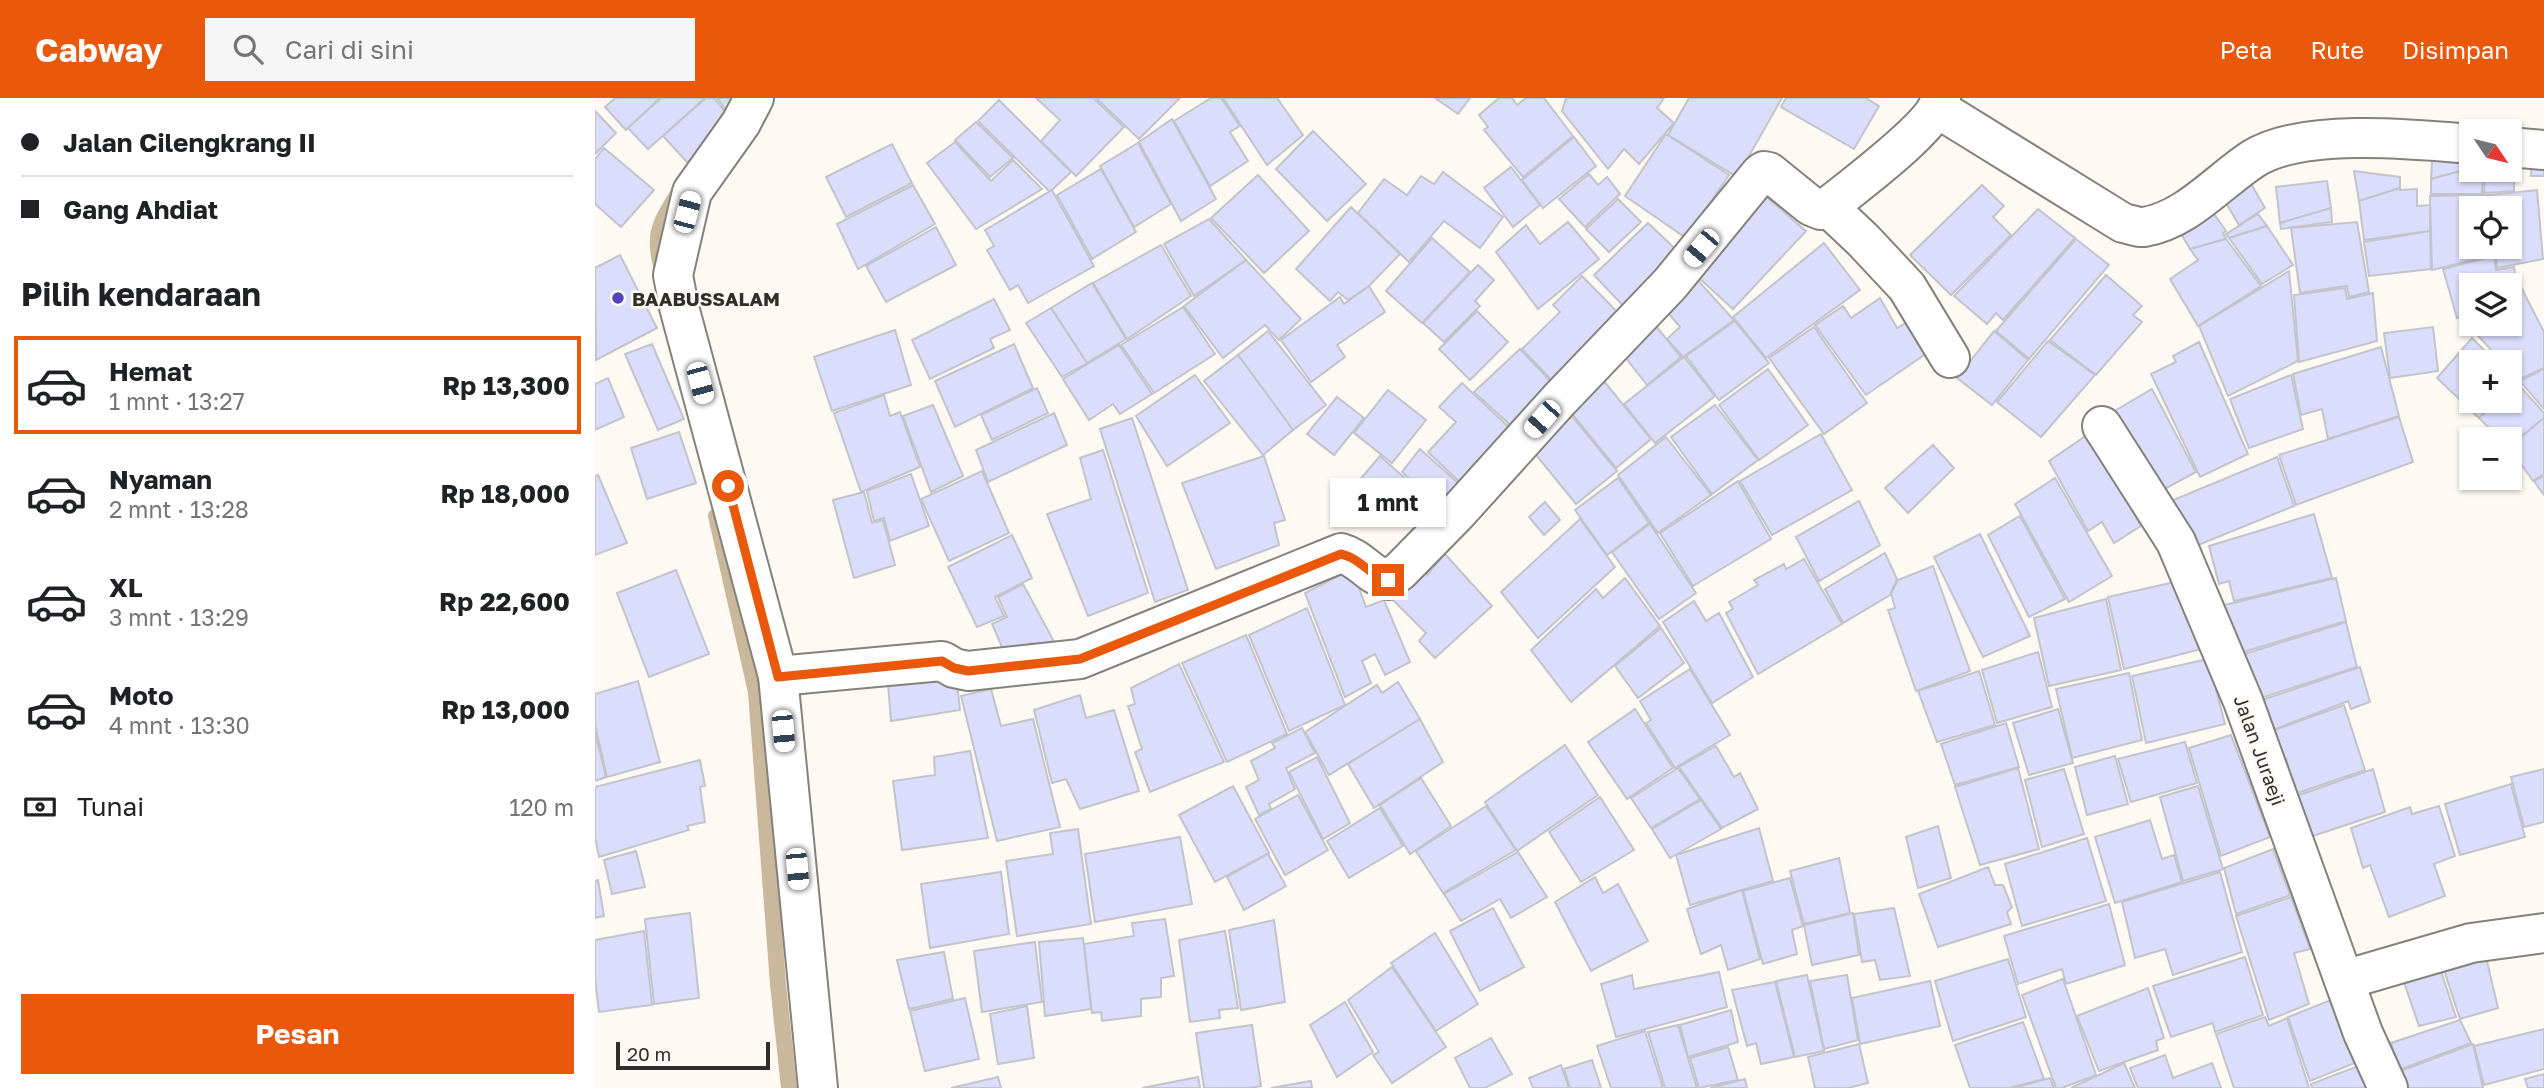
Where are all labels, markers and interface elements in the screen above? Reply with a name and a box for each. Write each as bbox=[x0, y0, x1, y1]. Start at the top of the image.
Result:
search box bbox=[205, 18, 695, 81]
text: Cabway bbox=[35, 30, 163, 69]
icon: search bbox=[229, 30, 267, 68]
text: Cari di sini bbox=[285, 34, 414, 65]
text: Peta bbox=[2220, 35, 2272, 64]
text: Rute bbox=[2310, 35, 2364, 64]
text: Disimpan bbox=[2402, 35, 2509, 64]
north arrow bbox=[2459, 119, 2522, 182]
map controls bbox=[2459, 119, 2522, 490]
text: Jalan Cilengkrang II bbox=[63, 127, 316, 158]
car bbox=[672, 189, 703, 235]
text: Gang Ahdiat bbox=[63, 194, 218, 225]
button: locate bbox=[2459, 196, 2522, 259]
car bbox=[1680, 225, 1723, 271]
button: layers bbox=[2459, 273, 2522, 336]
text: Pilih kendaraan bbox=[21, 275, 261, 313]
place label: BAABUSSALAM bbox=[632, 287, 780, 310]
marker: BAABUSSALAM bbox=[610, 290, 626, 306]
button: + bbox=[2459, 350, 2522, 413]
icon: car bbox=[25, 354, 88, 417]
text: Hemat bbox=[109, 356, 192, 387]
car bbox=[685, 360, 716, 406]
text: Rp 13,300 bbox=[442, 370, 570, 401]
text: 1 mnt · 13:27 bbox=[109, 387, 245, 415]
car bbox=[1521, 396, 1564, 442]
button: − bbox=[2459, 427, 2522, 490]
icon: car bbox=[25, 462, 88, 525]
text: Nyaman bbox=[109, 464, 212, 495]
route start bbox=[712, 470, 744, 502]
text: Rp 18,000 bbox=[440, 478, 570, 509]
callout: 1 mnt bbox=[1330, 478, 1446, 528]
text: 1 mnt bbox=[1358, 488, 1418, 516]
text: 2 mnt · 13:28 bbox=[109, 495, 249, 523]
route end bbox=[1372, 564, 1404, 596]
icon: car bbox=[25, 570, 88, 633]
text: XL bbox=[109, 572, 143, 603]
text: Rp 22,600 bbox=[439, 586, 570, 617]
text: 3 mnt · 13:29 bbox=[109, 603, 249, 631]
icon: car bbox=[25, 678, 88, 741]
text: Moto bbox=[109, 680, 174, 711]
street label: Jalan Juraeji bbox=[2229, 692, 2291, 808]
text: Rp 13,000 bbox=[441, 694, 570, 725]
car bbox=[771, 709, 796, 753]
text: 4 mnt · 13:30 bbox=[109, 711, 250, 739]
icon: cash bbox=[21, 788, 59, 826]
text: Tunai bbox=[77, 791, 144, 822]
text: 120 m bbox=[509, 793, 574, 821]
car bbox=[785, 847, 810, 891]
button: Pesan bbox=[21, 994, 574, 1074]
scale bar bbox=[616, 1039, 770, 1071]
text: 20 m bbox=[627, 1042, 671, 1065]

